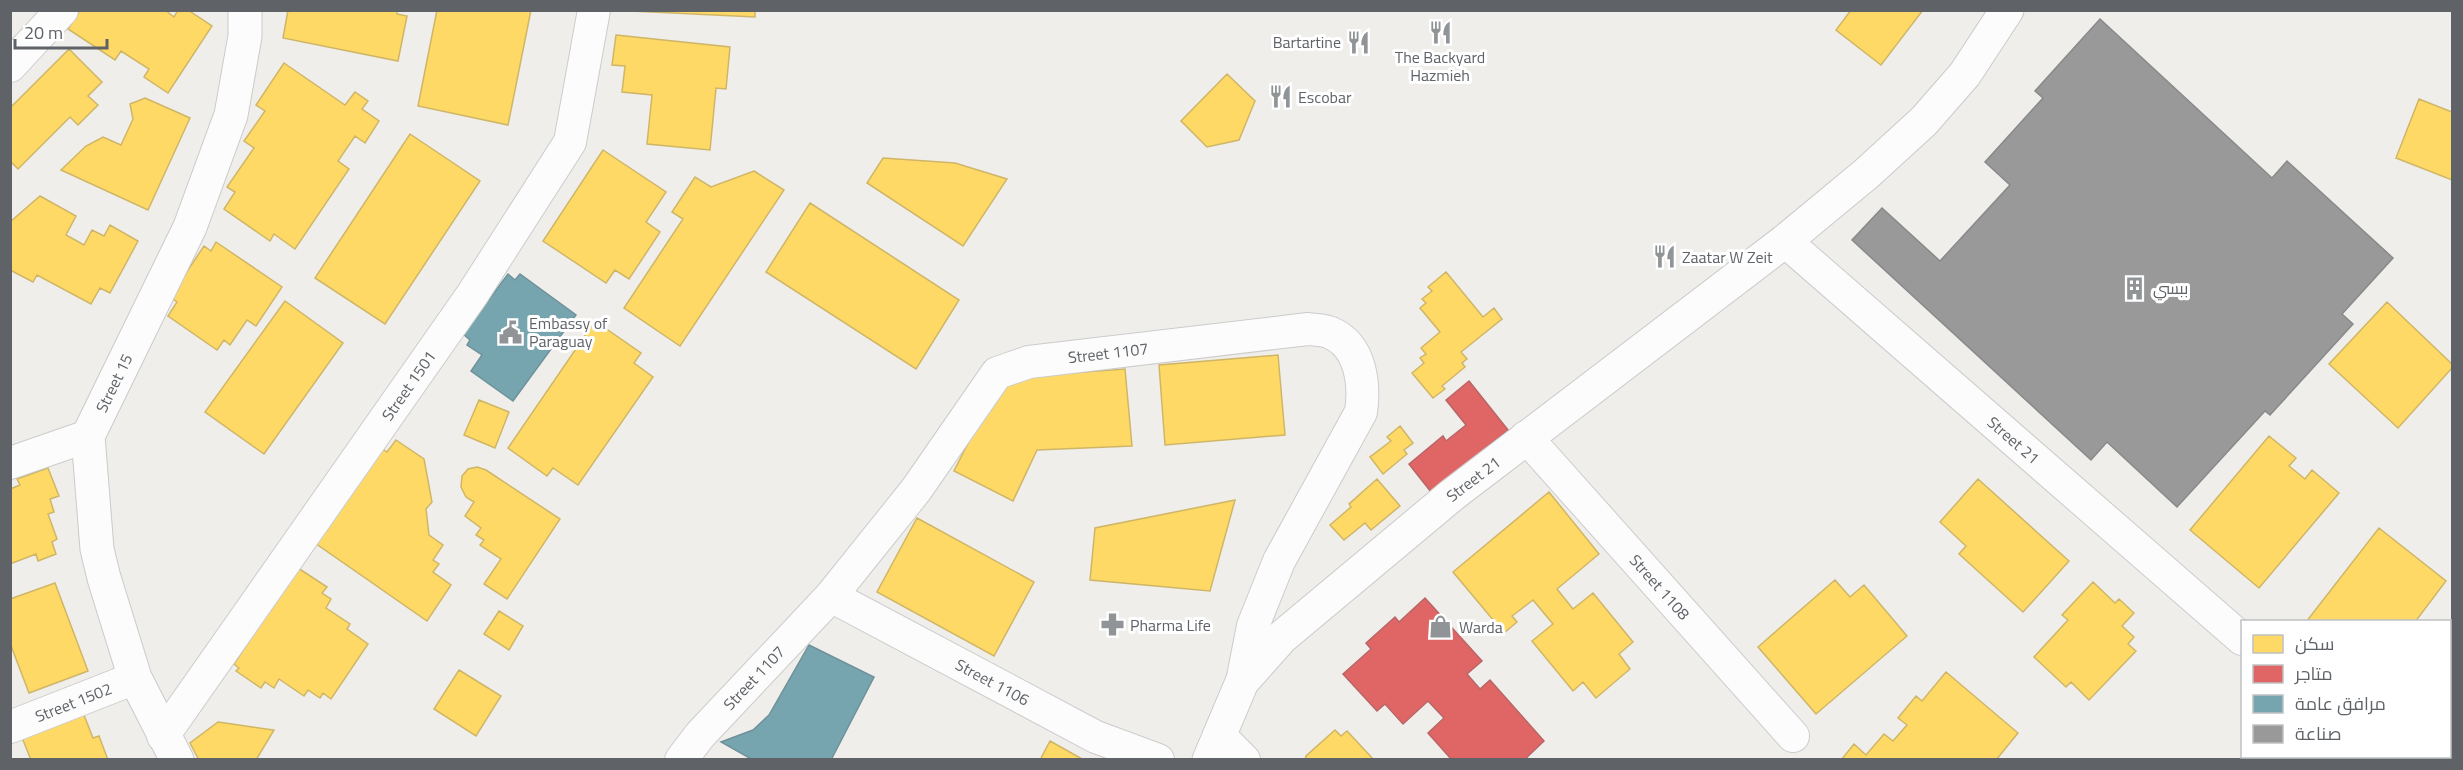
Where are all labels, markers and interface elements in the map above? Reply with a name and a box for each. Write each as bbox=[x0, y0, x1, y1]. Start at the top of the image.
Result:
scale bar bbox=[15, 12, 106, 50]
text: 20 m bbox=[24, 19, 63, 46]
restaurant icon: The Backyard Hazmieh bbox=[1427, 19, 1453, 45]
restaurant icon: Bartartine bbox=[1346, 29, 1372, 55]
place label: Bartartine bbox=[1273, 30, 1341, 54]
place label: The Backyard Hazmieh bbox=[1395, 45, 1485, 87]
restaurant icon: Escobar bbox=[1267, 84, 1293, 110]
place label: Escobar bbox=[1298, 85, 1352, 109]
restaurant icon: Zaatar W Zeit bbox=[1651, 244, 1677, 270]
place label: Zaatar W Zeit bbox=[1682, 245, 1773, 269]
building icon: ببسي bbox=[2122, 275, 2148, 301]
place label: ببسي bbox=[2153, 276, 2188, 301]
place label: Embassy of Paraguay bbox=[529, 311, 608, 353]
public building icon: Embassy of Paraguay bbox=[498, 319, 524, 345]
street label: Street 1107 bbox=[1067, 336, 1150, 369]
street label: Street 1501 bbox=[376, 346, 442, 425]
street label: Street 15 bbox=[89, 349, 138, 416]
street label: Street 21 bbox=[1982, 410, 2045, 470]
street label: Street 21 bbox=[1441, 450, 1505, 507]
street label: Street 1108 bbox=[1624, 549, 1696, 625]
pharmacy icon: Pharma Life bbox=[1099, 612, 1125, 638]
place label: Pharma Life bbox=[1130, 613, 1211, 637]
shop icon: Warda bbox=[1428, 614, 1454, 640]
place label: Warda bbox=[1459, 615, 1503, 639]
legend bbox=[2241, 620, 2451, 758]
text: سكن bbox=[2295, 630, 2334, 657]
street label: Street 1107 bbox=[717, 640, 790, 715]
street label: Street 1106 bbox=[951, 652, 1034, 712]
text: متاجر bbox=[2294, 660, 2333, 687]
street label: Street 1502 bbox=[31, 676, 115, 728]
text: مرافق عامة bbox=[2295, 690, 2386, 717]
text: صناعة bbox=[2295, 720, 2341, 747]

